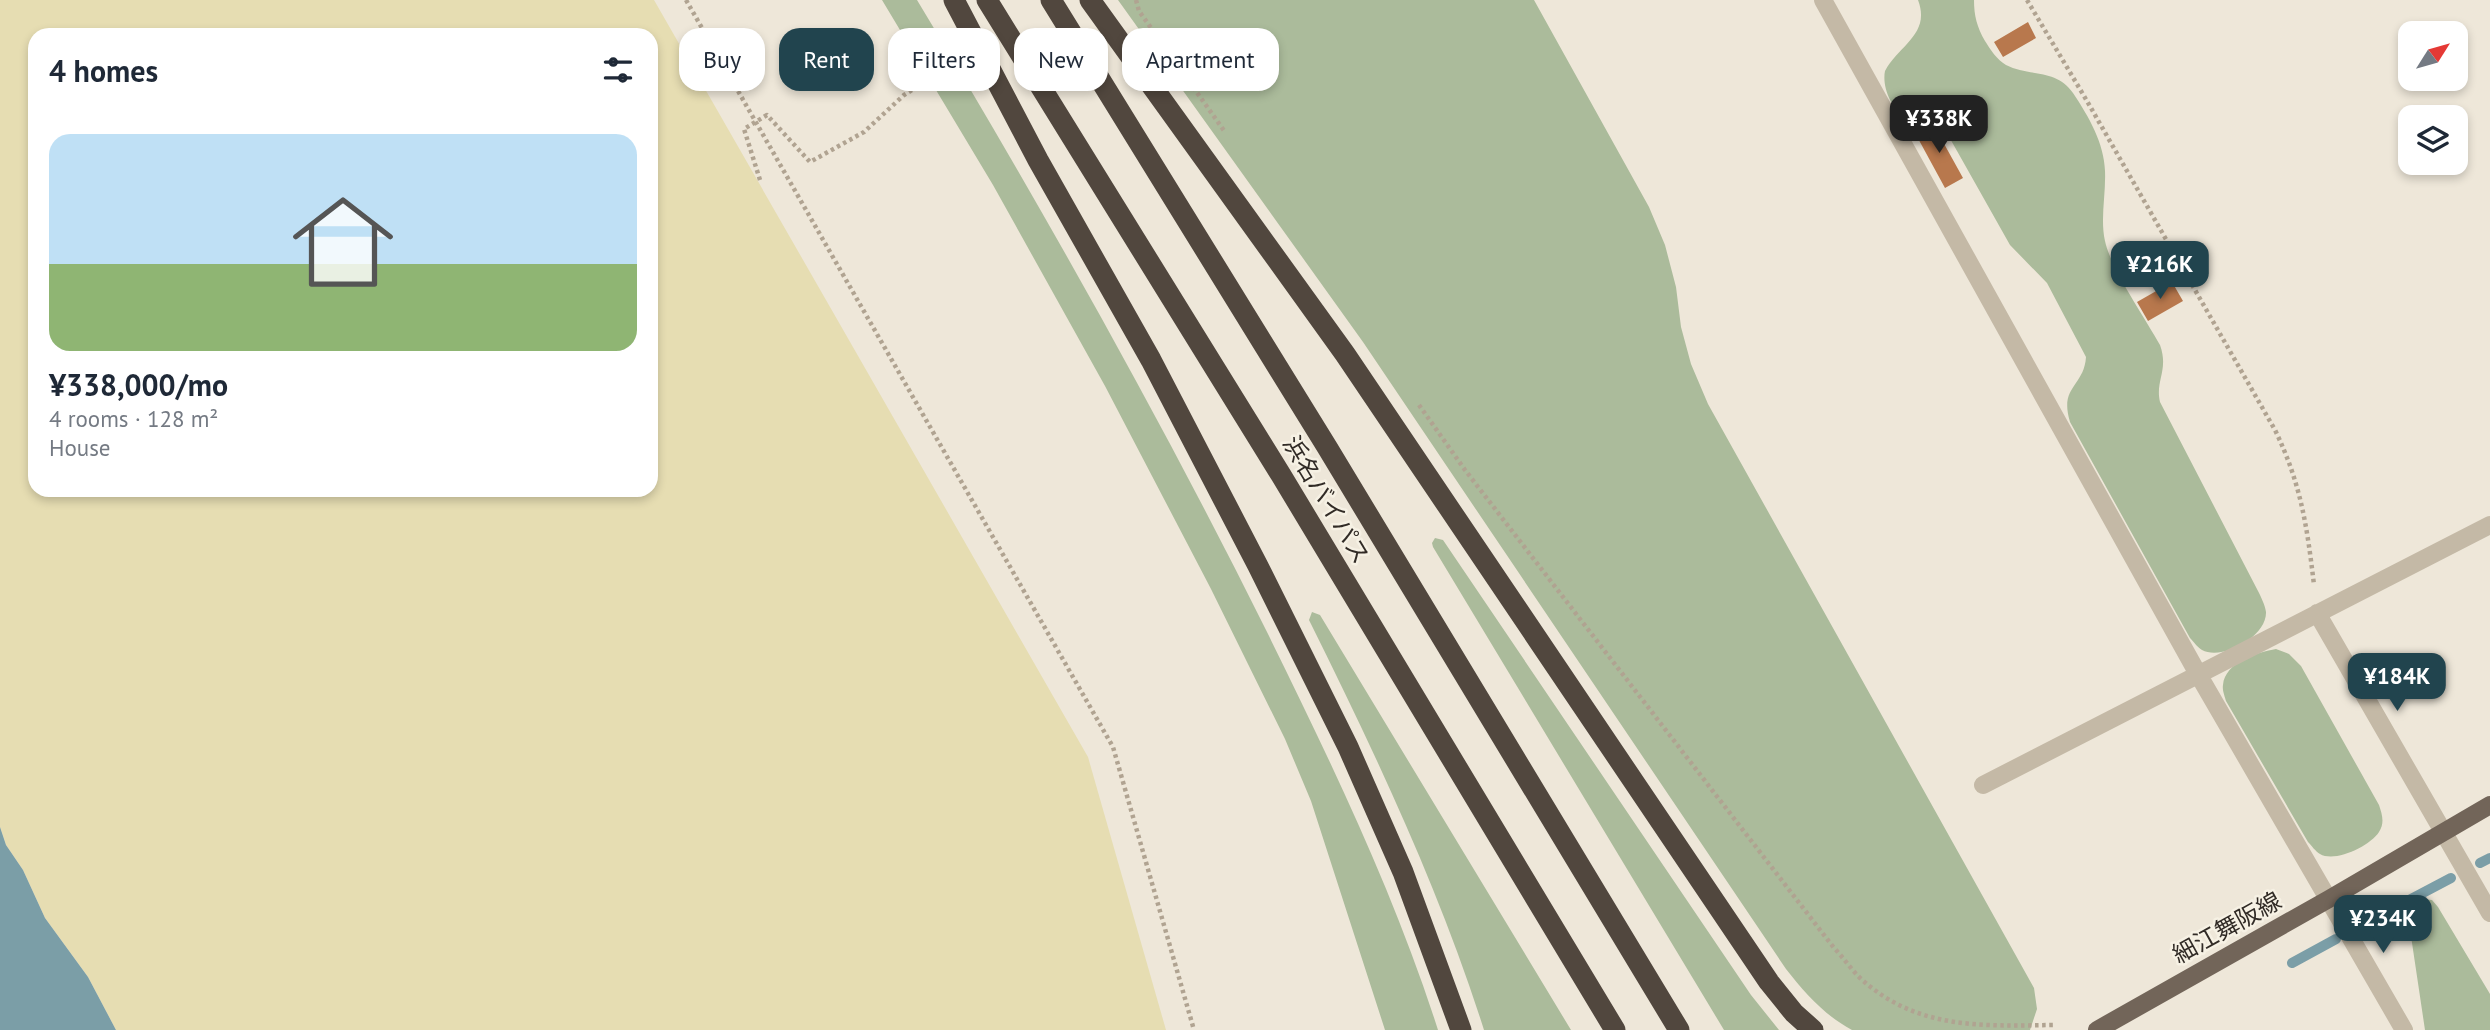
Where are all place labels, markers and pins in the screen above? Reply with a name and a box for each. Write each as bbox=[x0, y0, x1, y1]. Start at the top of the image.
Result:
pin: ¥338K bbox=[1890, 96, 1988, 155]
pin: ¥216K bbox=[2111, 242, 2209, 301]
pin: ¥184K bbox=[2348, 654, 2446, 713]
pin: ¥234K bbox=[2334, 895, 2432, 955]

